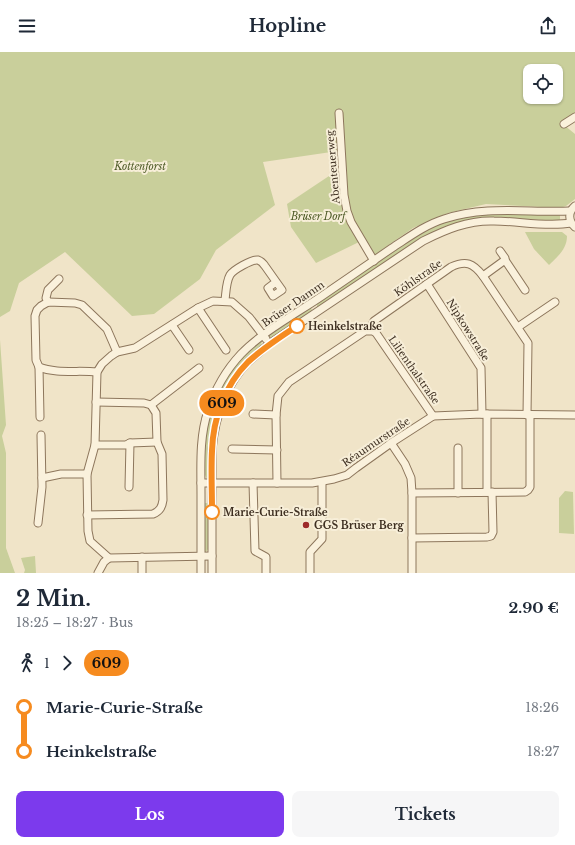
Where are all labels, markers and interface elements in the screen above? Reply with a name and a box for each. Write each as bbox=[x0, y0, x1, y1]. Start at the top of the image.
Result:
icon: menu bbox=[16, 15, 38, 37]
text: Hopline bbox=[249, 15, 326, 37]
icon: share bbox=[537, 15, 559, 37]
map controls bbox=[523, 64, 563, 104]
button: locate bbox=[523, 64, 563, 104]
street label: Abenteuerweg bbox=[323, 129, 343, 205]
park label: Kottenforst bbox=[113, 160, 166, 173]
park label: Brüser Dorf bbox=[290, 210, 348, 223]
street label: Köhlstraße bbox=[392, 257, 445, 299]
street label: Brüser Damm bbox=[259, 278, 327, 330]
street label: Nipkowstraße bbox=[444, 297, 492, 364]
marker: Heinkelstraße bbox=[289, 318, 305, 334]
place label: Heinkelstraße bbox=[308, 320, 382, 333]
street label: Lilienthalstraße bbox=[386, 333, 443, 407]
line badge: 609 bbox=[199, 390, 245, 416]
text: 609 bbox=[207, 394, 237, 412]
street label: Réaumurstraße bbox=[340, 414, 413, 470]
marker: Marie-Curie-Straße bbox=[204, 504, 220, 520]
place label: Marie-Curie-Straße bbox=[223, 506, 328, 519]
place label: GGS Brüser Berg bbox=[314, 519, 405, 532]
marker: GGS Brüser Berg bbox=[301, 520, 311, 530]
text: 2 Min. bbox=[16, 585, 91, 612]
text: 2.90 € bbox=[508, 598, 559, 617]
text: 18:25 – 18:27 · Bus bbox=[16, 614, 133, 631]
icon: walk bbox=[16, 652, 38, 674]
icon: forward bbox=[56, 652, 78, 674]
text: 609 bbox=[92, 654, 121, 672]
text: 1 bbox=[44, 655, 50, 672]
text: Marie-Curie-Straße bbox=[46, 698, 203, 717]
text: 18:26 bbox=[525, 699, 559, 716]
text: Heinkelstraße bbox=[46, 742, 157, 761]
text: 18:27 bbox=[527, 743, 559, 760]
button: Los bbox=[16, 791, 284, 837]
button: Tickets bbox=[292, 791, 559, 837]

